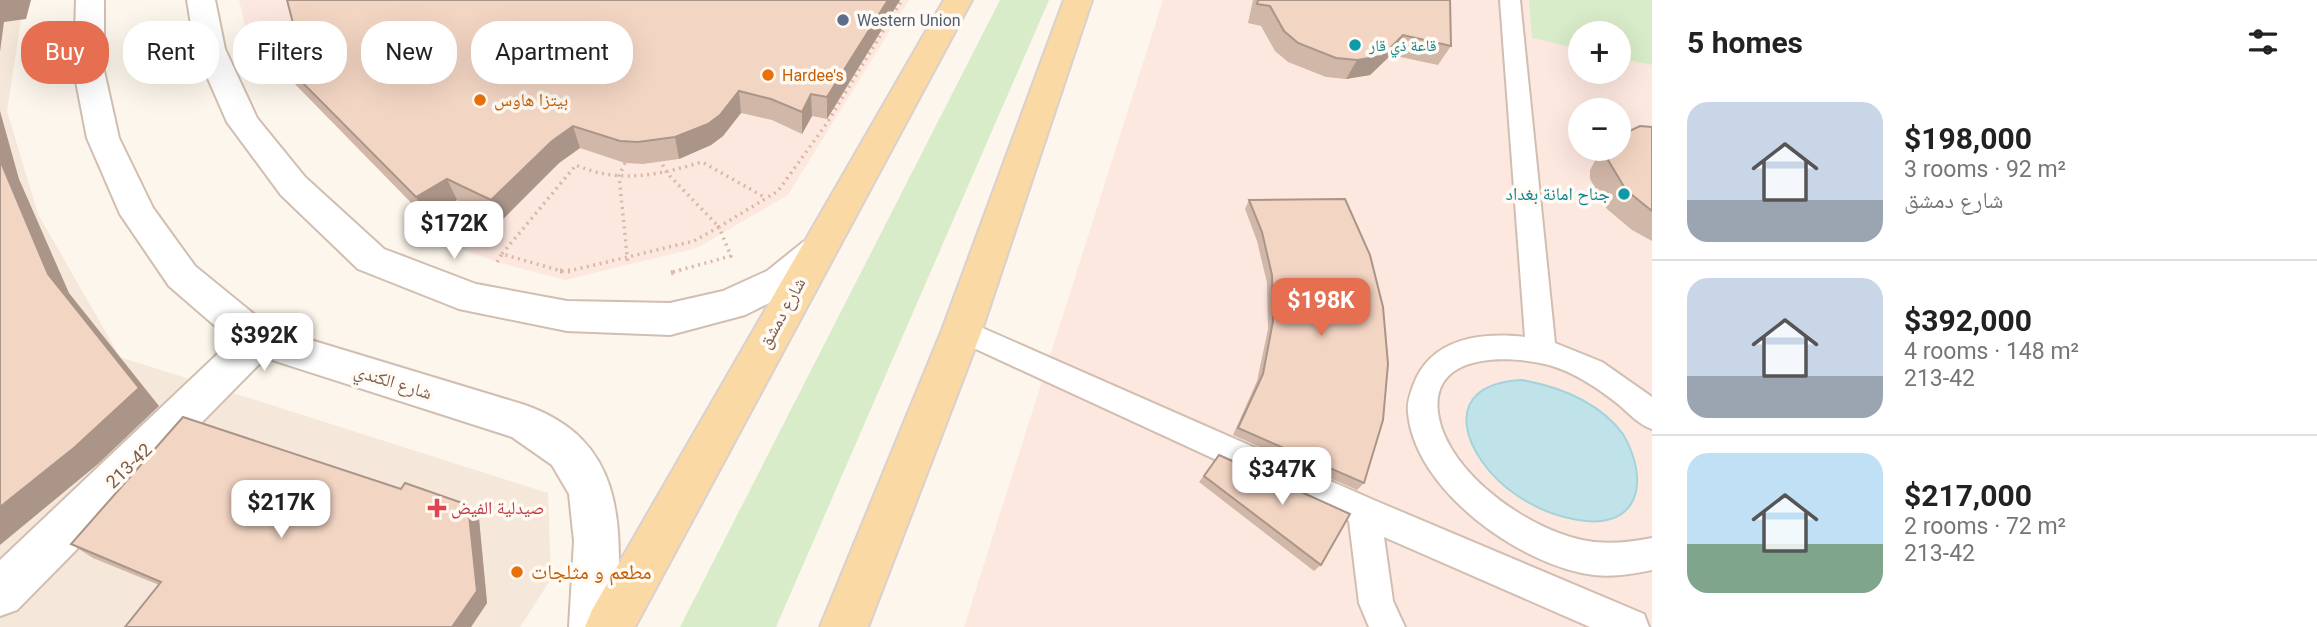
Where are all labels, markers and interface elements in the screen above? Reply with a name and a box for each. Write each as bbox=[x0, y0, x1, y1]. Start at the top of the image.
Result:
place label: Western Union bbox=[857, 11, 961, 30]
marker: Western Union bbox=[835, 12, 851, 28]
chip: Buy bbox=[21, 21, 109, 84]
chip: Rent bbox=[123, 21, 219, 84]
chip: Filters bbox=[233, 21, 347, 84]
chip: New bbox=[361, 21, 457, 84]
chip: Apartment bbox=[471, 21, 633, 84]
map controls bbox=[1568, 21, 1631, 161]
button: + bbox=[1568, 21, 1631, 84]
icon: filters bbox=[2244, 23, 2282, 61]
text: 5 homes bbox=[1687, 25, 1803, 60]
place label: قاعة ذي قار bbox=[1368, 36, 1436, 58]
marker: قاعة ذي قار bbox=[1347, 37, 1363, 53]
place label: Hardee's bbox=[782, 66, 844, 85]
marker: Hardee's bbox=[760, 67, 776, 83]
place label: بيتزا هاوس bbox=[494, 89, 568, 111]
marker: بيتزا هاوس bbox=[472, 92, 488, 108]
button: − bbox=[1568, 98, 1631, 161]
text: $198,000 bbox=[1904, 121, 2032, 156]
icon: home bbox=[1743, 130, 1827, 214]
text: 3 rooms · 92 m² bbox=[1904, 156, 2066, 183]
place label: جناح امانة بغداد bbox=[1506, 183, 1610, 206]
marker: جناح امانة بغداد bbox=[1616, 186, 1632, 202]
text: شارع دمشق bbox=[1904, 187, 2003, 214]
pin: $172K bbox=[405, 202, 503, 261]
text: $172K bbox=[420, 210, 488, 237]
street label: شارع دمشق bbox=[754, 274, 810, 352]
pin: $198K bbox=[1272, 278, 1370, 338]
text: $198K bbox=[1287, 287, 1355, 314]
text: $392,000 bbox=[1904, 303, 2032, 338]
icon: home bbox=[1743, 306, 1827, 390]
pin: $392K bbox=[215, 314, 313, 373]
text: $392K bbox=[230, 322, 298, 349]
text: 4 rooms · 148 m² bbox=[1904, 338, 2079, 365]
street label: شارع الكندي bbox=[351, 360, 434, 408]
text: 213-42 bbox=[1904, 365, 1975, 392]
street label: 213-42 bbox=[101, 439, 156, 492]
pin: $347K bbox=[1233, 448, 1331, 507]
text: $347K bbox=[1248, 456, 1316, 483]
text: $217,000 bbox=[1904, 478, 2032, 513]
pin: $217K bbox=[232, 480, 330, 540]
icon: home bbox=[1743, 481, 1827, 565]
text: $217K bbox=[247, 489, 315, 516]
place label: صيدلية الفيض bbox=[451, 497, 544, 519]
marker: صيدلية الفيض bbox=[429, 500, 445, 516]
text: 2 rooms · 72 m² bbox=[1904, 513, 2066, 540]
text: 213-42 bbox=[1904, 540, 1975, 567]
place label: مطعم و مثلجات bbox=[531, 560, 652, 586]
marker: مطعم و مثلجات bbox=[509, 564, 525, 580]

